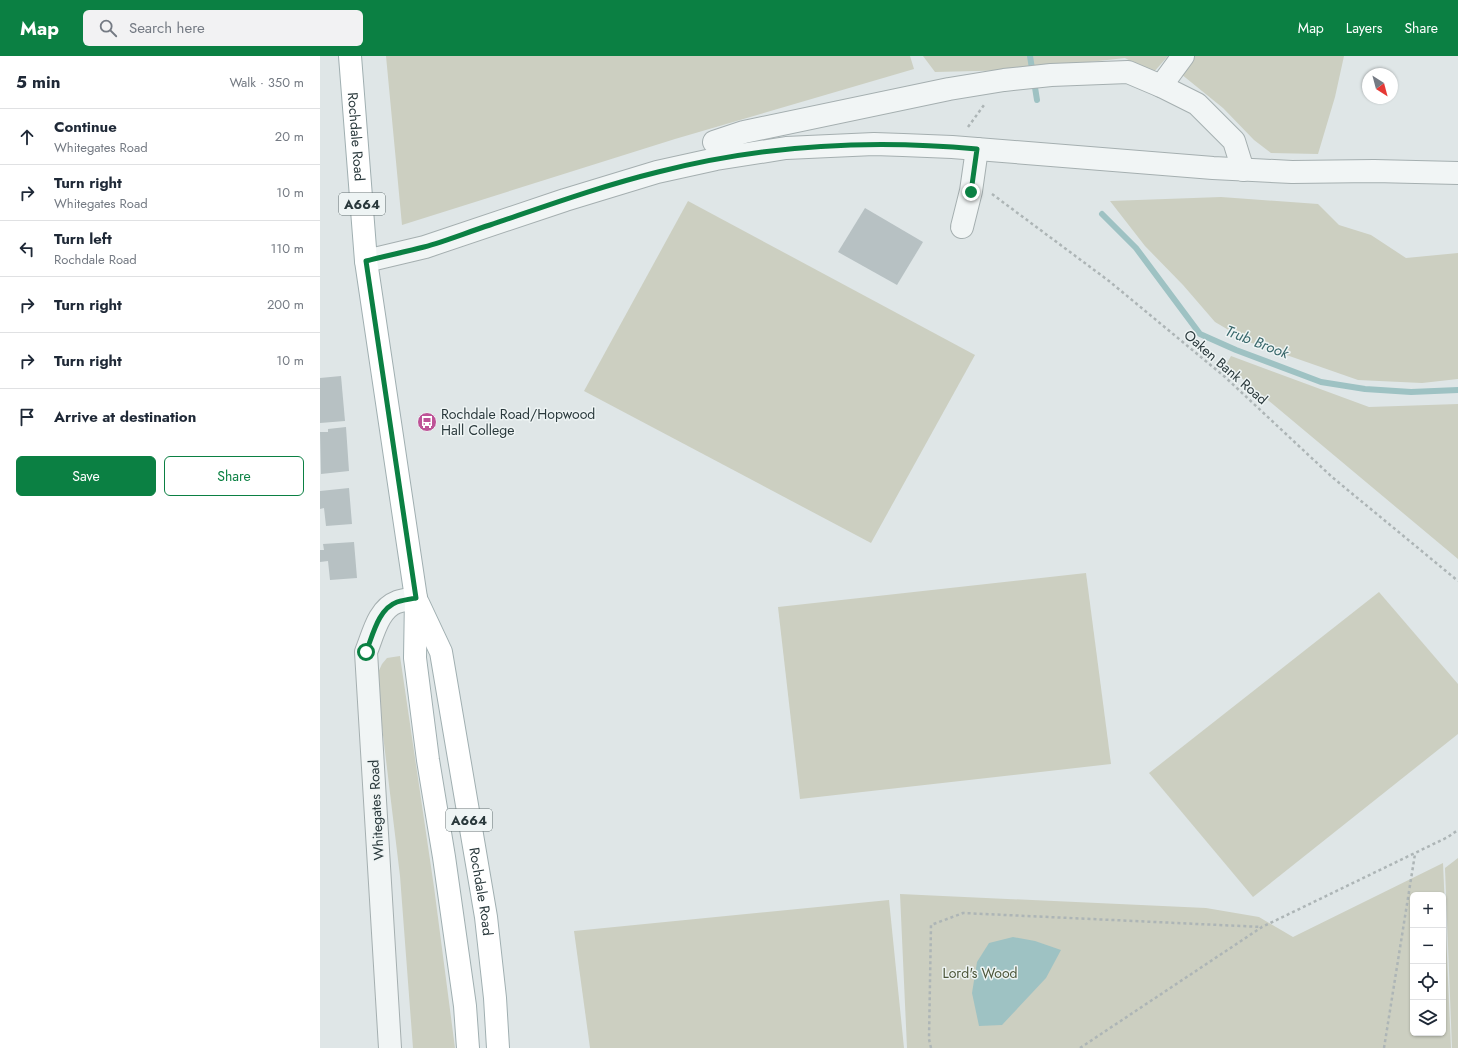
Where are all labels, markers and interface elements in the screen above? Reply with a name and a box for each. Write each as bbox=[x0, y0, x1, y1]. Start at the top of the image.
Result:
search box bbox=[83, 10, 363, 46]
text: Map bbox=[20, 15, 59, 42]
icon: search bbox=[97, 17, 119, 39]
text: Search here bbox=[129, 17, 205, 39]
text: Map bbox=[1298, 18, 1324, 38]
text: Layers bbox=[1346, 18, 1382, 38]
text: Share bbox=[1404, 18, 1438, 38]
north arrow bbox=[1362, 68, 1398, 104]
text: 5 min bbox=[16, 70, 60, 94]
text: Walk · 350 m bbox=[229, 73, 304, 92]
street label: Rochdale Road bbox=[343, 92, 370, 182]
text: Continue bbox=[54, 116, 117, 138]
icon: ahead bbox=[16, 126, 38, 148]
text: 20 m bbox=[275, 127, 304, 146]
text: Whitegates Road bbox=[54, 138, 148, 157]
text: Turn right bbox=[54, 172, 122, 194]
icon: right bbox=[16, 182, 38, 204]
text: 10 m bbox=[276, 183, 304, 202]
route end bbox=[962, 183, 980, 201]
road number: A664 bbox=[339, 193, 385, 215]
text: Whitegates Road bbox=[54, 194, 148, 213]
text: Turn left bbox=[54, 228, 112, 250]
icon: left bbox=[16, 238, 38, 260]
text: 110 m bbox=[270, 239, 304, 258]
text: Rochdale Road bbox=[54, 250, 137, 269]
icon: right bbox=[16, 294, 38, 316]
text: Turn right bbox=[54, 294, 122, 316]
text: 200 m bbox=[267, 295, 304, 314]
water label: Trub Brook bbox=[1222, 320, 1292, 364]
street label: Oaken Bank Road bbox=[1180, 325, 1272, 409]
icon: right bbox=[16, 350, 38, 372]
text: Turn right bbox=[54, 350, 122, 372]
text: 10 m bbox=[276, 351, 304, 370]
place label: Rochdale Road/Hopwood Hall College bbox=[441, 404, 595, 440]
icon: arrive bbox=[16, 406, 38, 428]
text: Arrive at destination bbox=[54, 406, 196, 428]
bus stop icon: Rochdale Road/Hopwood Hall College bbox=[416, 411, 438, 433]
button: Save bbox=[16, 456, 156, 496]
button: Share bbox=[164, 456, 304, 496]
route start bbox=[357, 643, 375, 661]
street label: Whitegates Road bbox=[363, 759, 389, 861]
road number: A664 bbox=[446, 809, 492, 831]
street label: Rochdale Road bbox=[464, 846, 498, 937]
map controls bbox=[1410, 892, 1446, 1036]
button: + bbox=[1410, 892, 1446, 928]
button: − bbox=[1410, 928, 1446, 964]
park label: Lord's Wood bbox=[942, 963, 1018, 983]
button: locate bbox=[1410, 964, 1446, 1000]
button: layers bbox=[1410, 1000, 1446, 1036]

